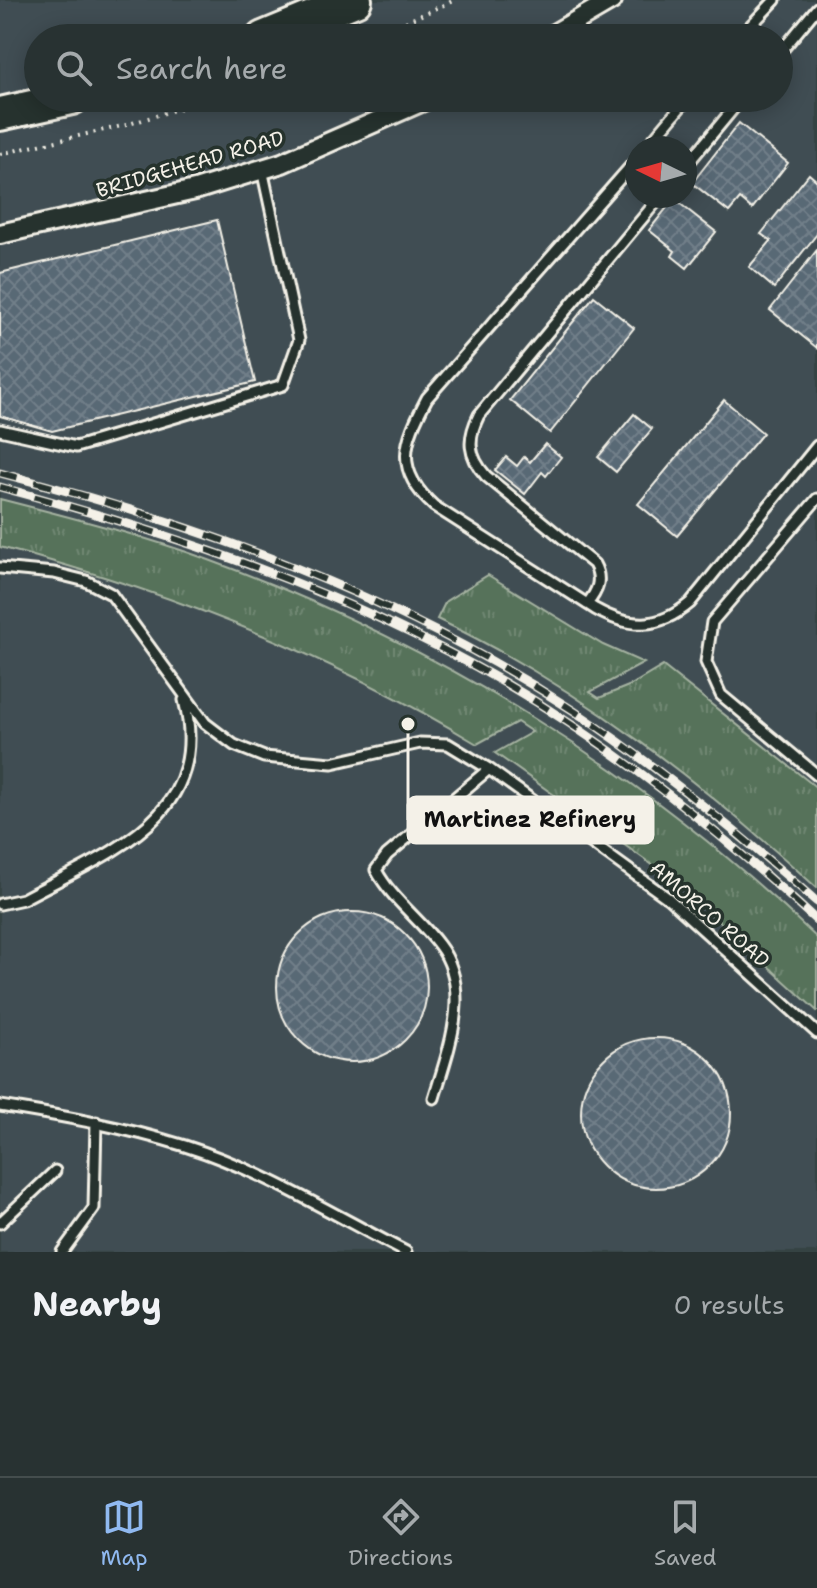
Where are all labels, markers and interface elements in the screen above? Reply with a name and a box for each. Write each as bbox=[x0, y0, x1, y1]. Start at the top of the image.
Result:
search box bbox=[24, 24, 793, 112]
icon: search bbox=[52, 46, 96, 90]
text: Search here bbox=[116, 48, 287, 89]
street label: BRIDGEHEAD ROAD bbox=[93, 125, 287, 203]
north arrow bbox=[625, 136, 697, 208]
callout: Martinez Refinery bbox=[408, 797, 653, 843]
text: Martinez Refinery bbox=[424, 805, 636, 834]
street label: AMORCO ROAD bbox=[645, 855, 775, 973]
text: Nearby bbox=[32, 1281, 162, 1327]
text: 0 results bbox=[673, 1287, 785, 1322]
tab: Map bbox=[100, 1495, 148, 1572]
tab: Directions bbox=[348, 1495, 453, 1572]
tab: Saved bbox=[654, 1495, 717, 1572]

